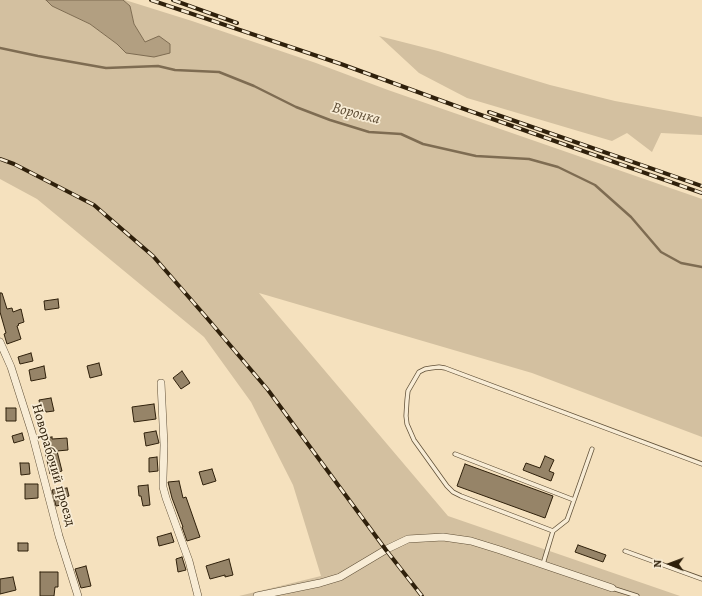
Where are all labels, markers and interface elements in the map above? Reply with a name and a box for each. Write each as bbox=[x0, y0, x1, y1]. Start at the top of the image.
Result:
water label: Воронка bbox=[330, 99, 382, 129]
street label: Новорабочий проезд bbox=[27, 402, 79, 528]
north arrow bbox=[650, 544, 690, 584]
text: N bbox=[650, 560, 665, 568]

